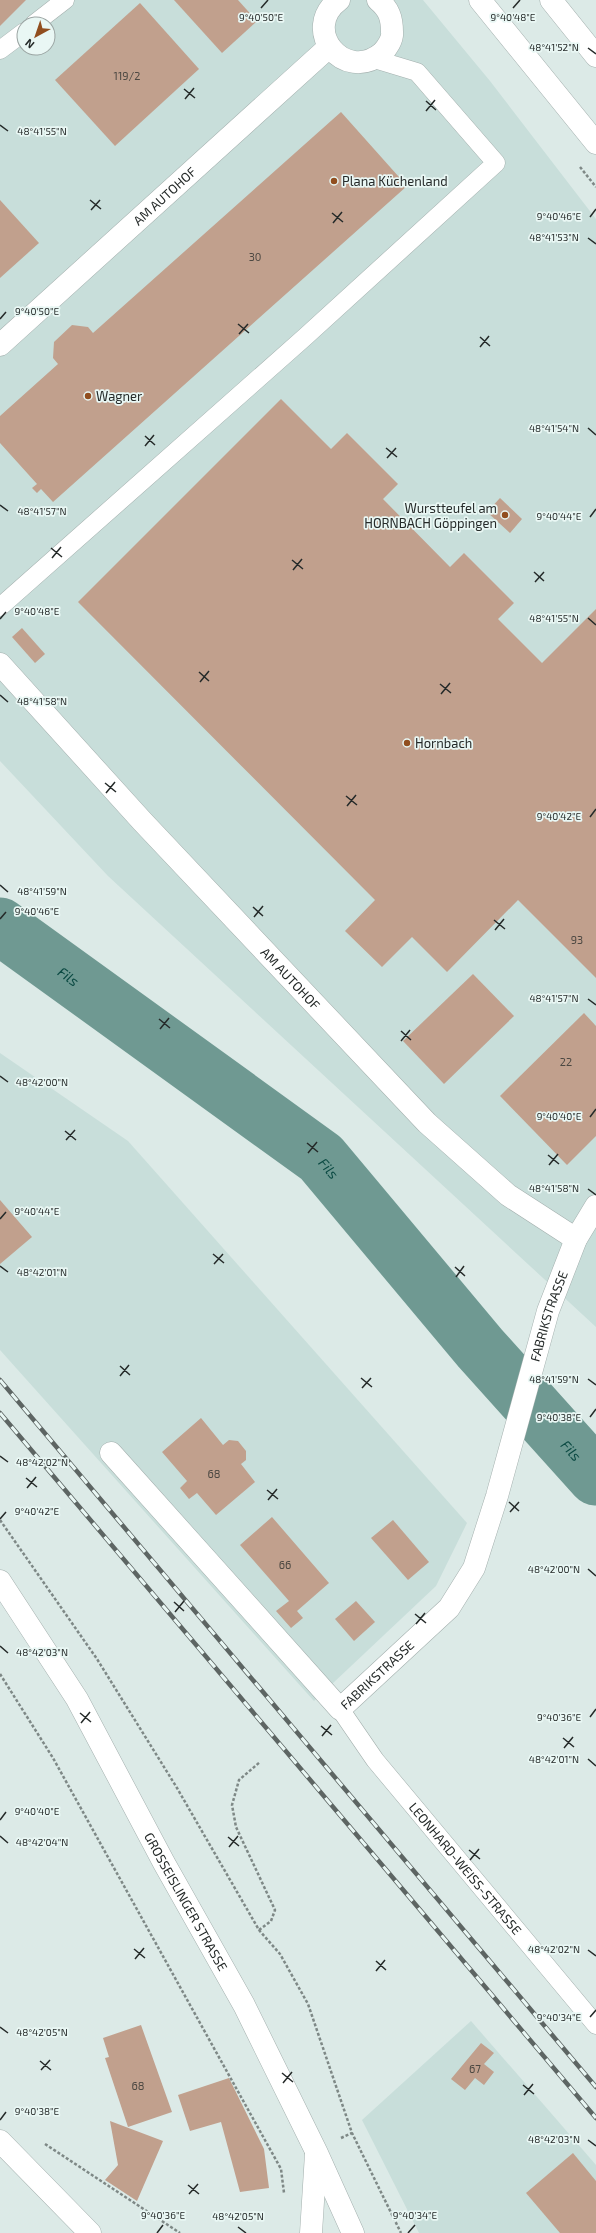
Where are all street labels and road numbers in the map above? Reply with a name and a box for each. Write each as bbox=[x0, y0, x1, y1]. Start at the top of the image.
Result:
street label: AM AUTOHOF bbox=[130, 163, 199, 229]
street label: AM AUTOHOF bbox=[257, 944, 323, 1013]
street label: FABRIKSTRASSE bbox=[526, 1268, 571, 1363]
street label: FABRIKSTRASSE bbox=[337, 1637, 417, 1713]
street label: LEONHARD-WEISS-STRASSE bbox=[406, 1799, 525, 1938]
street label: GROSSEISLINGER STRASSE bbox=[141, 1830, 231, 1974]

